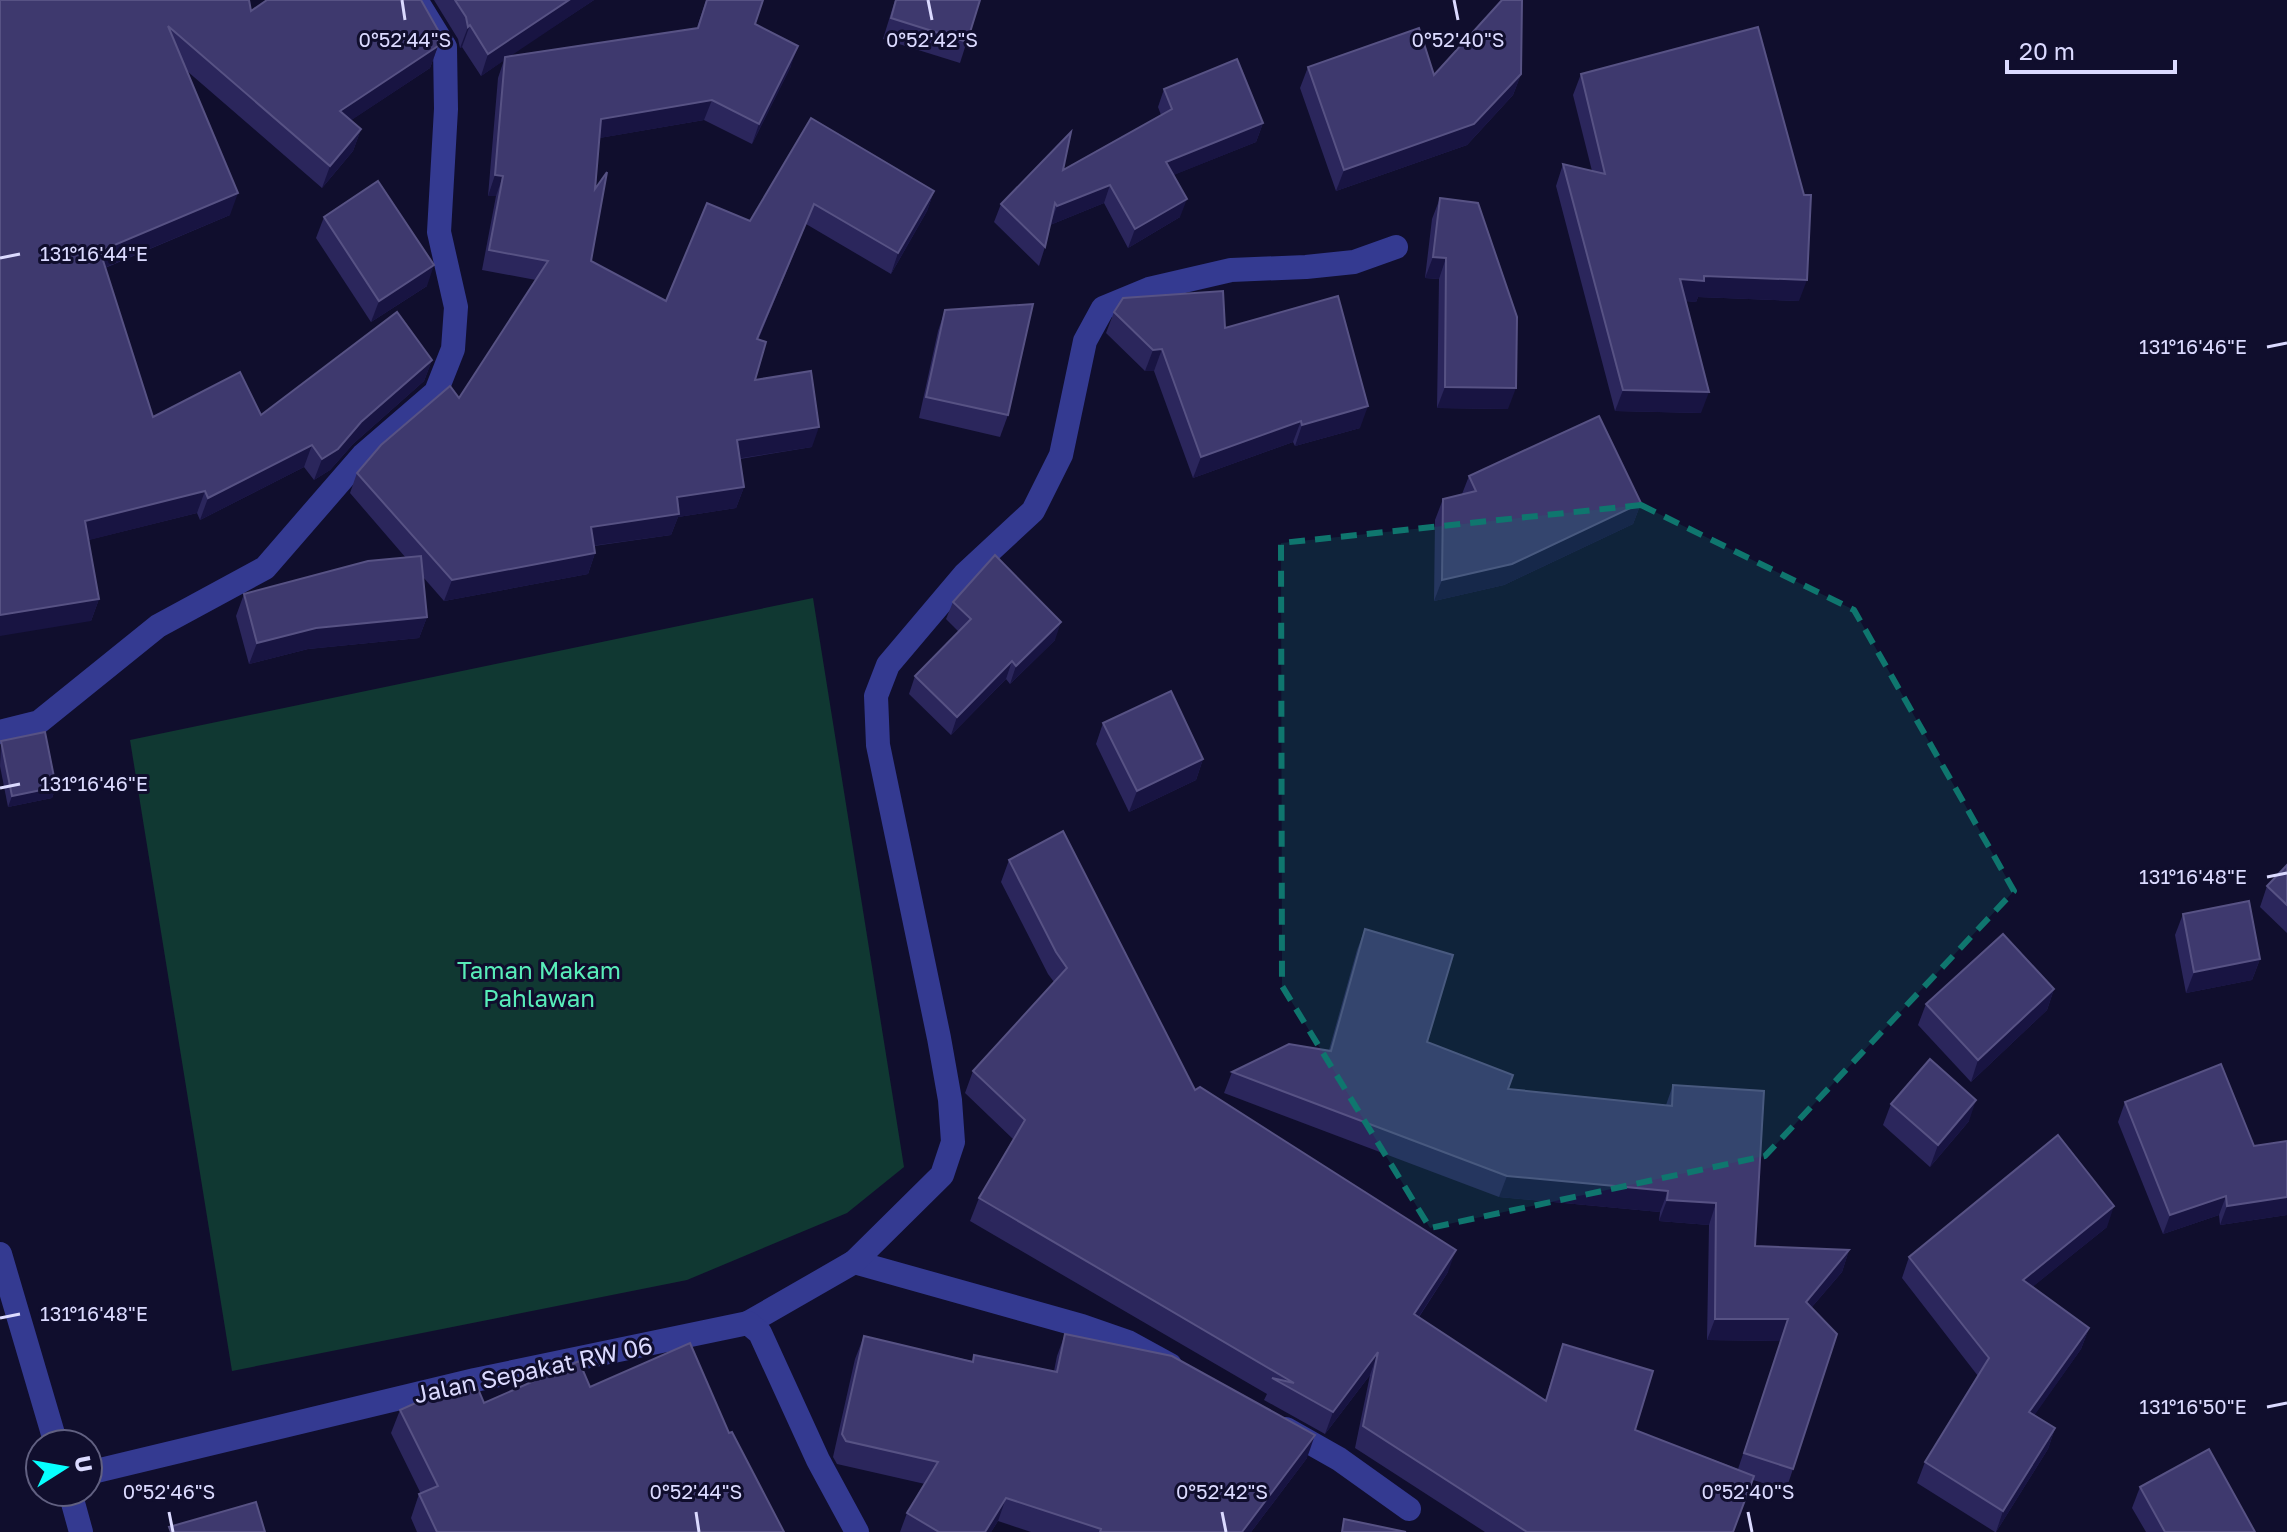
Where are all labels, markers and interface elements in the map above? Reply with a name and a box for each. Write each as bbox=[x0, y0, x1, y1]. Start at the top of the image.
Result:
scale bar bbox=[2007, 24, 2175, 74]
text: 0°52'44"S bbox=[359, 27, 451, 51]
text: 0°52'42"S bbox=[886, 27, 978, 51]
text: 0°52'40"S bbox=[1412, 27, 1505, 51]
text: 20 m bbox=[2019, 36, 2075, 65]
text: 131°16'44"E bbox=[40, 241, 148, 265]
text: 131°16'46"E bbox=[2139, 334, 2247, 358]
text: 131°16'46"E bbox=[40, 771, 148, 795]
text: 131°16'48"E bbox=[2139, 864, 2247, 888]
park label: Taman Makam Pahlawan bbox=[457, 955, 621, 1012]
text: 131°16'48"E bbox=[40, 1301, 148, 1325]
street label: Jalan Sepakat RW 06 bbox=[411, 1330, 655, 1408]
text: 131°16'50"E bbox=[2139, 1394, 2247, 1418]
north arrow bbox=[24, 1428, 104, 1508]
text: U bbox=[69, 1454, 99, 1475]
text: 0°52'46"S bbox=[123, 1479, 215, 1503]
text: 0°52'44"S bbox=[650, 1479, 742, 1503]
text: 0°52'42"S bbox=[1176, 1479, 1268, 1503]
text: 0°52'40"S bbox=[1702, 1479, 1795, 1503]

